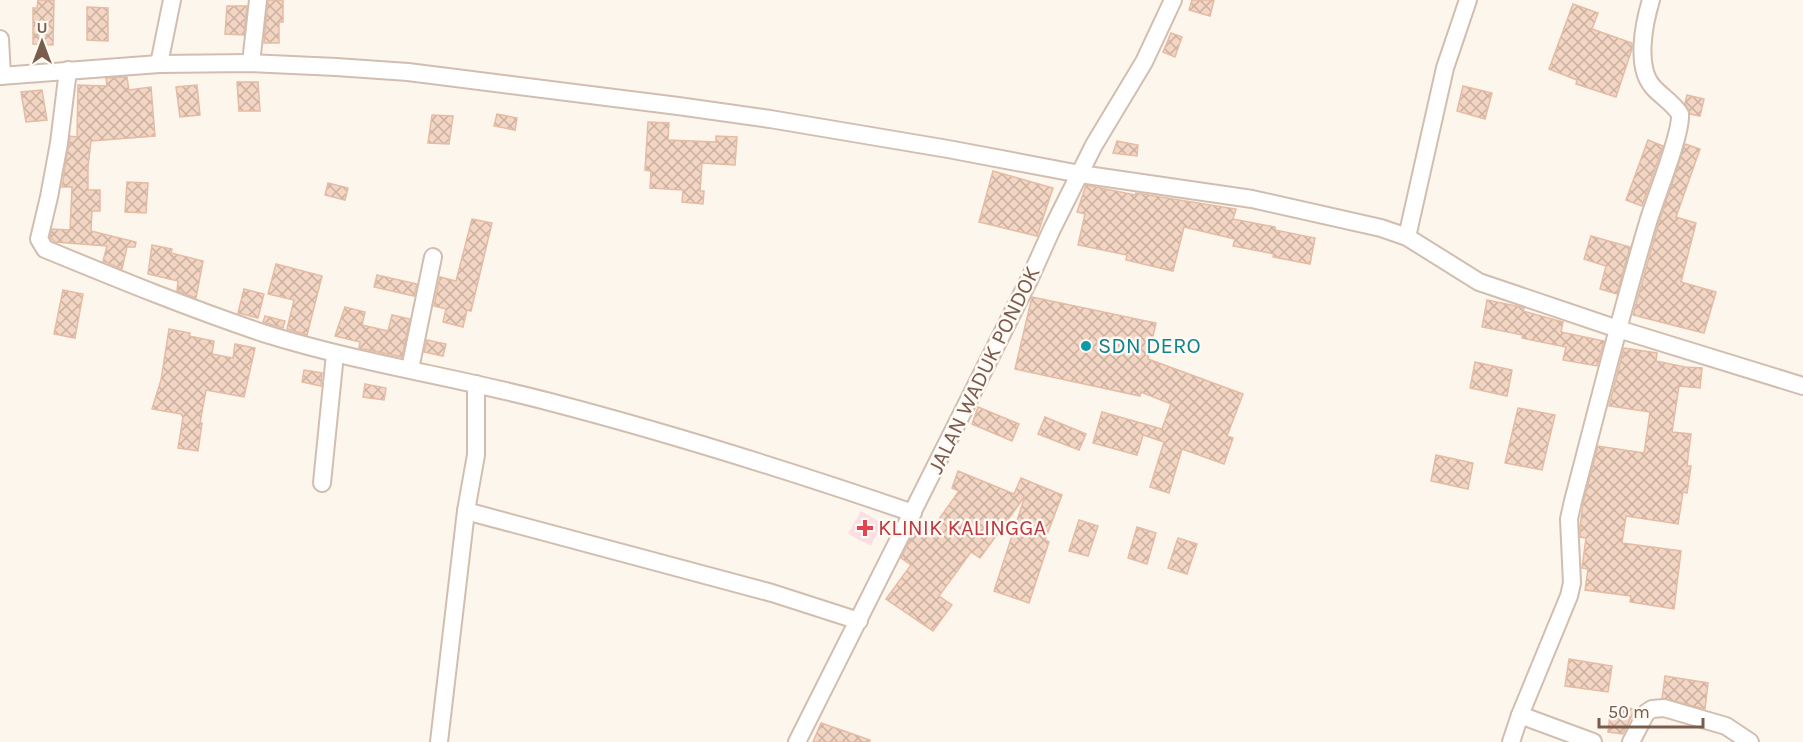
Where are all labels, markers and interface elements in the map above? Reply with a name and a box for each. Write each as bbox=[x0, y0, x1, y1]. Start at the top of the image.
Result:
north arrow bbox=[12, 12, 72, 72]
text: U bbox=[36, 18, 48, 37]
street label: JALAN WADUK PONDOK bbox=[922, 262, 1046, 478]
place label: SDN DERO bbox=[1098, 333, 1201, 359]
marker: SDN DERO bbox=[1079, 339, 1093, 353]
place label: KLINIK KALINGGA bbox=[878, 515, 1046, 541]
marker: KLINIK KALINGGA bbox=[856, 519, 874, 537]
scale bar bbox=[1599, 691, 1702, 729]
text: 50 m bbox=[1608, 701, 1650, 723]

